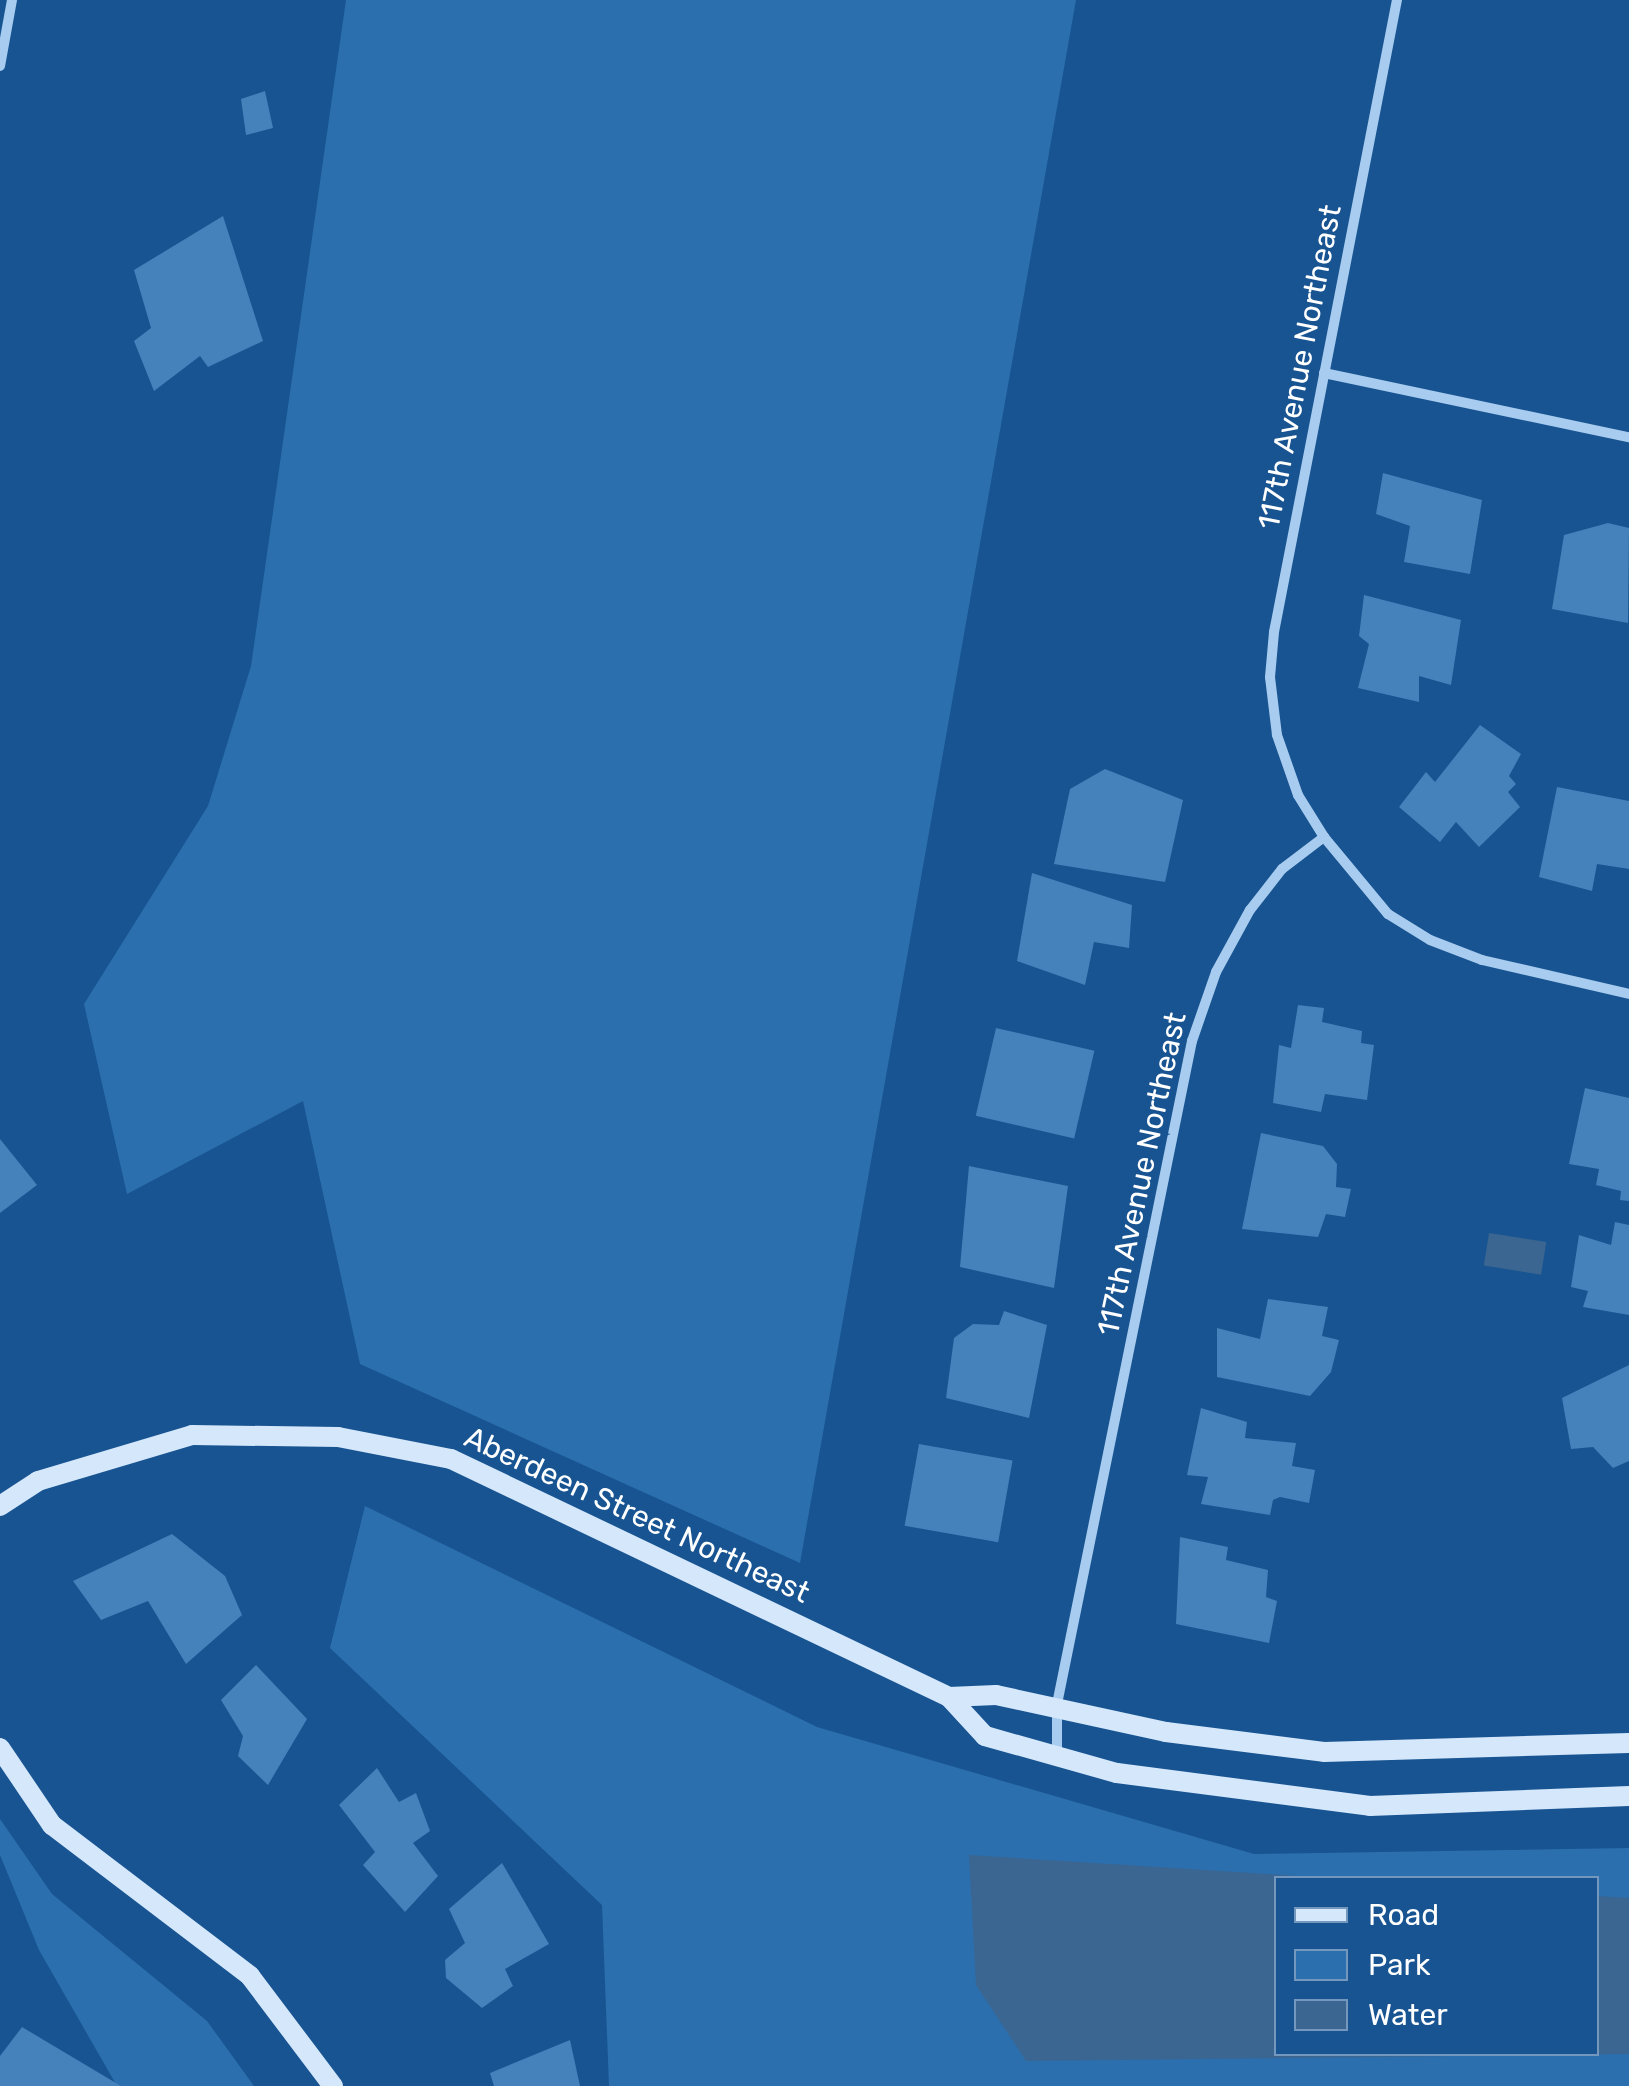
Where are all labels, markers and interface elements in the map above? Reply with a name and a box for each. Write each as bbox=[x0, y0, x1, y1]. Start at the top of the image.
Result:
street label: 117th Avenue Northeast bbox=[1251, 201, 1349, 533]
street label: 117th Avenue Northeast bbox=[1090, 1009, 1194, 1339]
street label: Aberdeen Street Northeast bbox=[459, 1419, 815, 1611]
legend bbox=[1274, 1876, 1599, 2056]
text: Road bbox=[1368, 1897, 1439, 1933]
text: Park bbox=[1368, 1947, 1430, 1983]
text: Water bbox=[1368, 1997, 1448, 2033]

